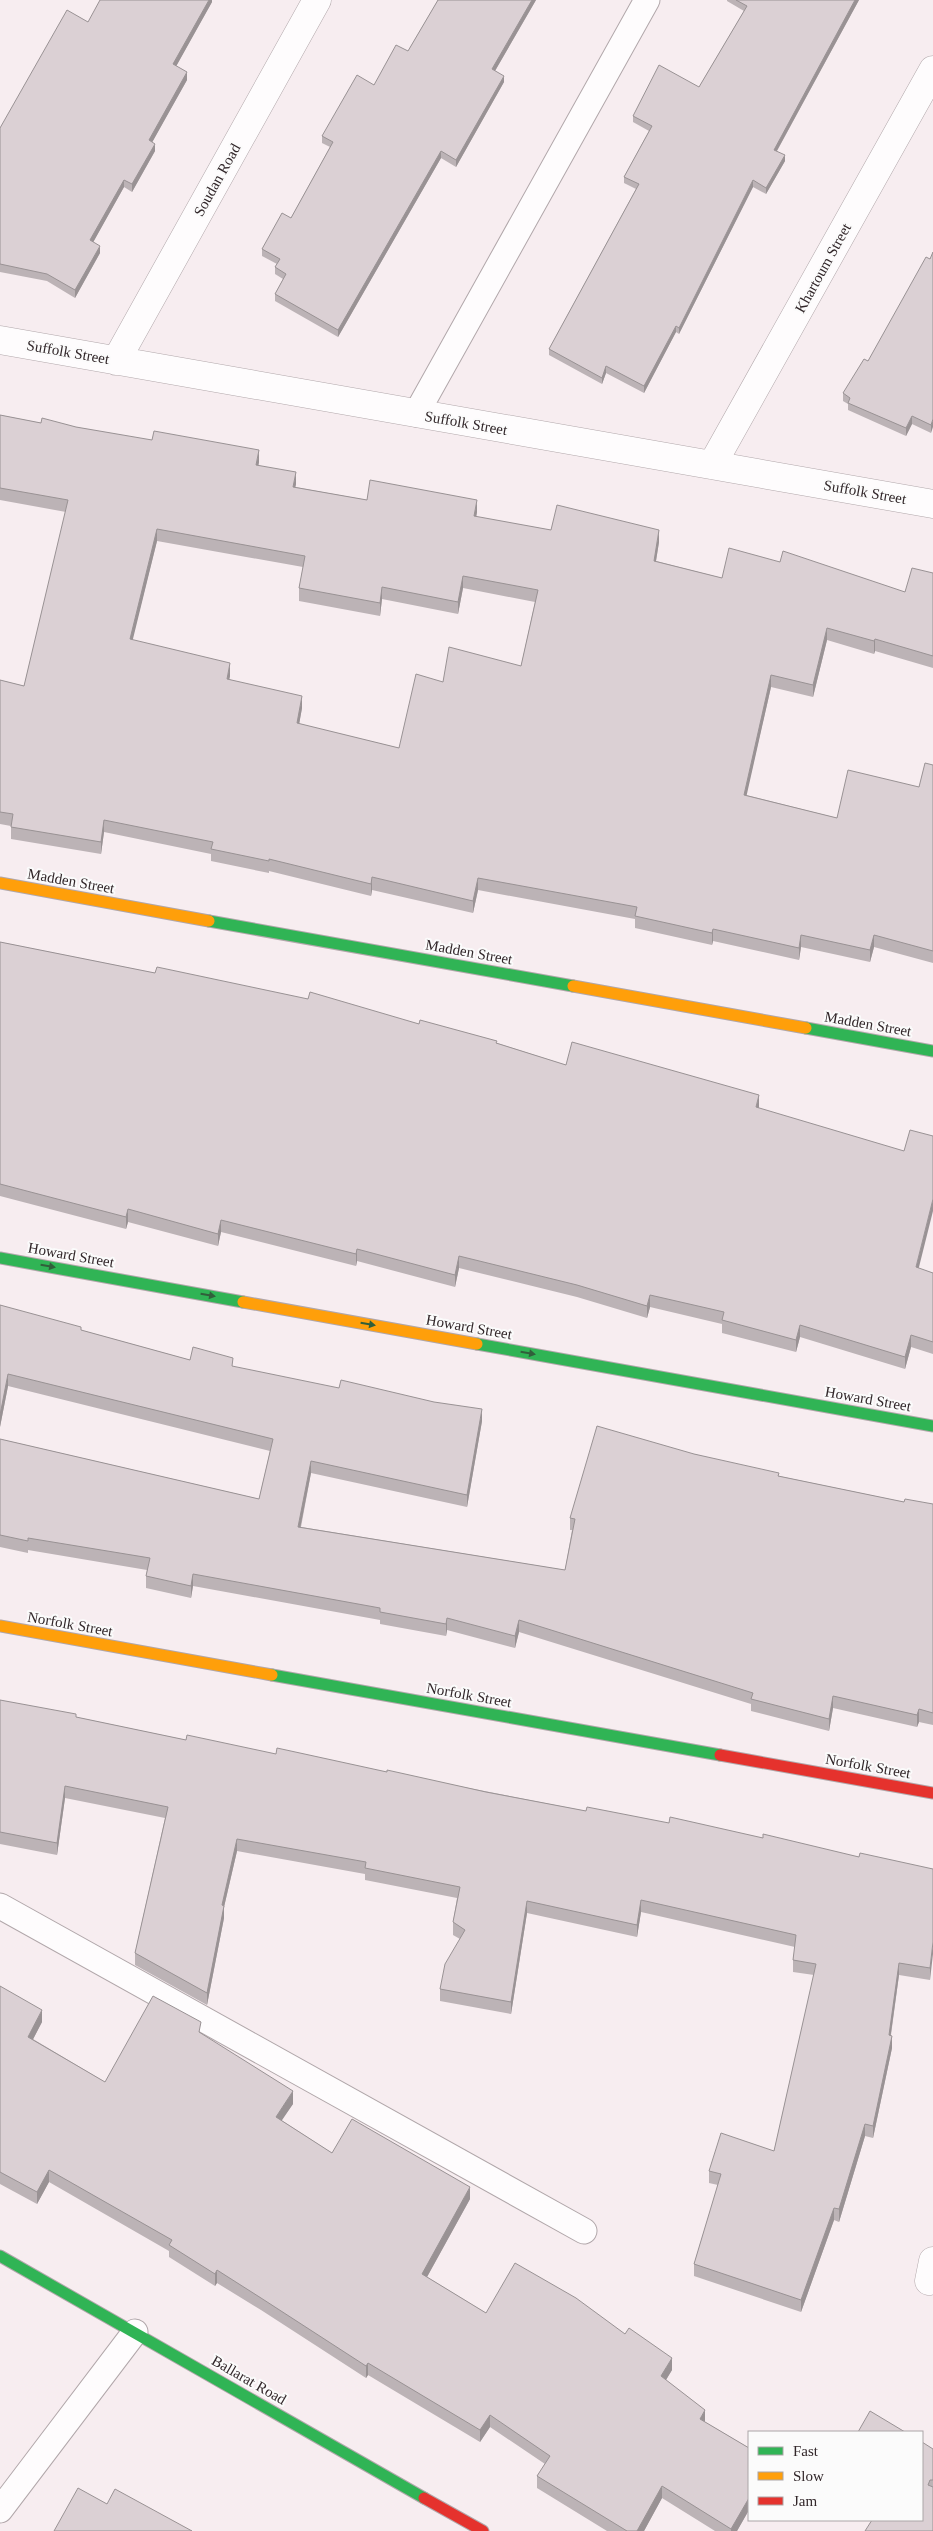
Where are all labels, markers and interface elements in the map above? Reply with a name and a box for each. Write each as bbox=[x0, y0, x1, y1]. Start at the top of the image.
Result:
street label: Soudan Road bbox=[191, 141, 244, 219]
street label: Khartoum Street bbox=[792, 220, 855, 315]
street label: Suffolk Street bbox=[26, 337, 111, 367]
street label: Suffolk Street bbox=[424, 408, 509, 438]
street label: Suffolk Street bbox=[823, 477, 908, 507]
street label: Madden Street bbox=[26, 865, 116, 897]
street label: Madden Street bbox=[424, 936, 514, 968]
street label: Madden Street bbox=[823, 1008, 913, 1040]
street label: Howard Street bbox=[27, 1240, 116, 1271]
one-way arrow bbox=[40, 1263, 56, 1271]
one-way arrow bbox=[200, 1292, 216, 1300]
street label: Howard Street bbox=[425, 1312, 514, 1343]
one-way arrow bbox=[360, 1320, 375, 1328]
one-way arrow bbox=[520, 1349, 536, 1357]
street label: Howard Street bbox=[824, 1384, 913, 1415]
street label: Norfolk Street bbox=[26, 1609, 115, 1640]
street label: Norfolk Street bbox=[425, 1680, 514, 1711]
street label: Norfolk Street bbox=[824, 1751, 913, 1782]
street label: Ballarat Road bbox=[209, 2352, 289, 2408]
legend bbox=[748, 2431, 923, 2521]
text: Fast bbox=[793, 2443, 819, 2459]
text: Slow bbox=[793, 2468, 824, 2484]
text: Jam bbox=[793, 2493, 817, 2509]

